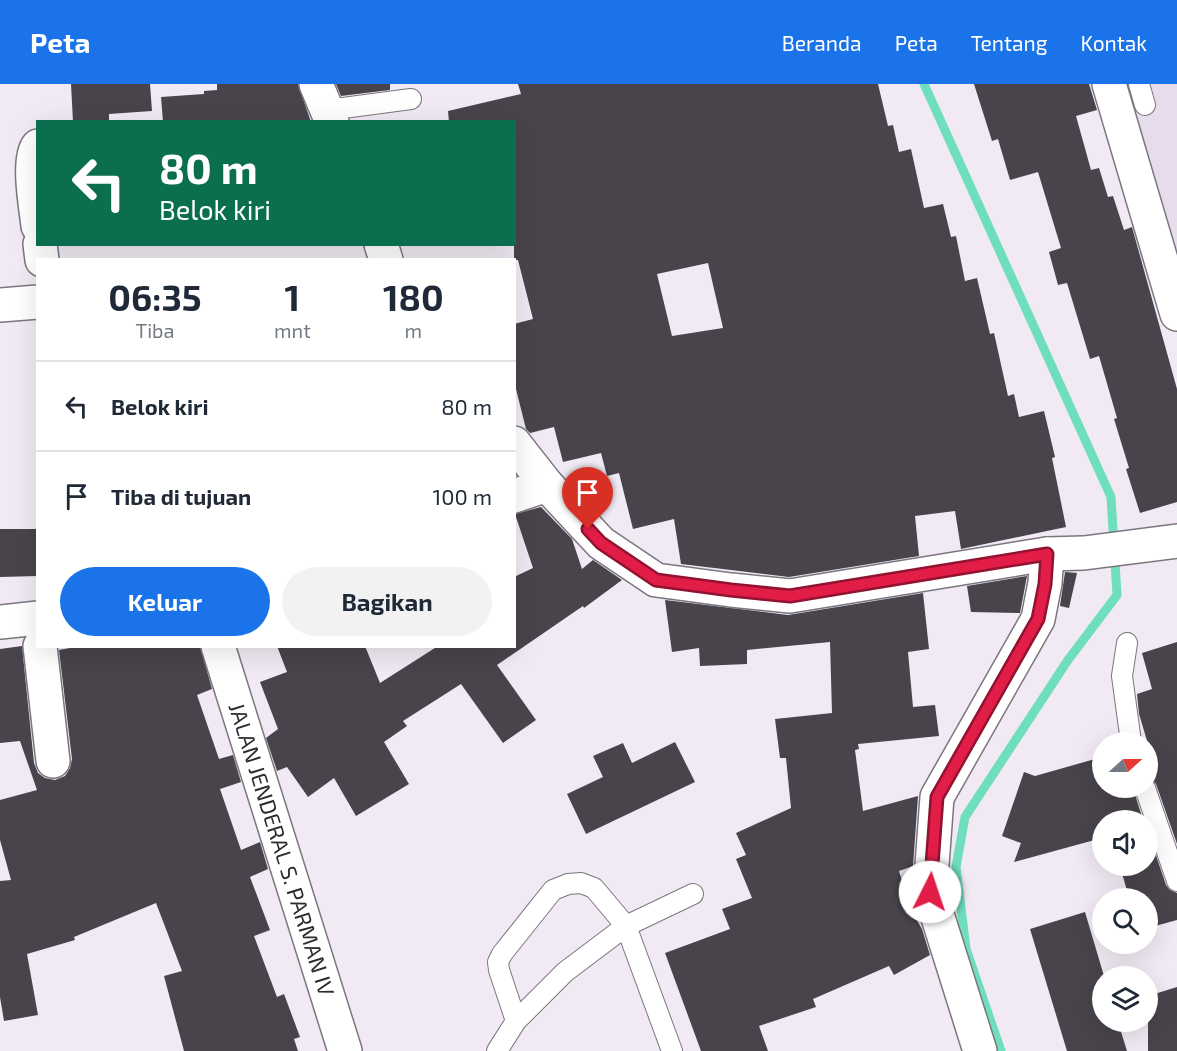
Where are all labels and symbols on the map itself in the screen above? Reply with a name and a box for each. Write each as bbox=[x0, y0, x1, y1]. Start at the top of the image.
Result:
pin bbox=[562, 467, 613, 529]
street label: JALAN JENDERAL S. PARMAN IV bbox=[225, 699, 341, 999]
north arrow bbox=[1092, 732, 1158, 798]
position arrow bbox=[898, 860, 962, 924]

